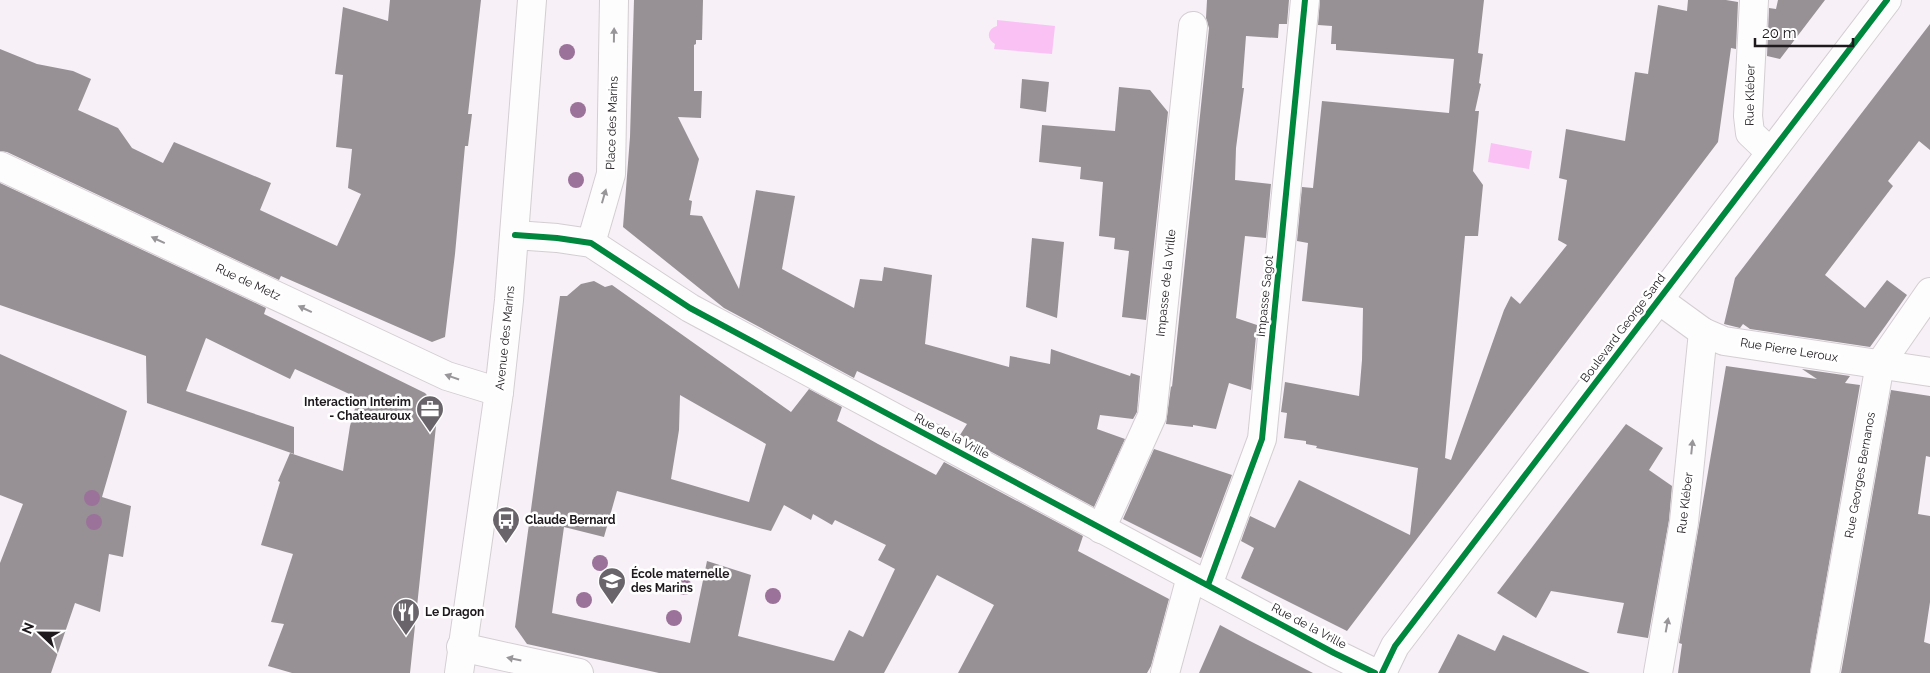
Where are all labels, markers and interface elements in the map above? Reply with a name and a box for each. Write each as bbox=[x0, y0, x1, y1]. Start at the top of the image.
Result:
scale bar bbox=[1755, 15, 1852, 47]
text: 20 m bbox=[1762, 24, 1797, 42]
one-way arrow bbox=[610, 26, 618, 42]
street label: Rue Kléber bbox=[1742, 63, 1758, 126]
street label: Place des Marins bbox=[603, 76, 621, 170]
one-way arrow bbox=[601, 189, 609, 204]
street label: Impasse de la Vrille bbox=[1153, 229, 1179, 337]
one-way arrow bbox=[151, 235, 165, 243]
street label: Impasse Sagot bbox=[1254, 255, 1276, 337]
street label: Rue de Metz bbox=[213, 261, 283, 303]
street label: Boulevard George Sand bbox=[1578, 271, 1668, 385]
street label: Avenue des Marins bbox=[493, 285, 517, 391]
one-way arrow bbox=[298, 305, 312, 313]
street label: Rue Pierre Leroux bbox=[1739, 335, 1839, 365]
one-way arrow bbox=[444, 373, 459, 381]
office icon: Interaction Interim - Chateauroux bbox=[415, 394, 445, 433]
place label: Interaction Interim - Chateauroux bbox=[304, 395, 412, 423]
street label: Rue de la Vrille bbox=[912, 410, 992, 462]
street label: Rue Georges Bernanos bbox=[1842, 411, 1878, 539]
one-way arrow bbox=[1688, 439, 1696, 455]
street label: Rue Kléber bbox=[1674, 471, 1696, 534]
bus stop icon: Claude Bernard bbox=[491, 505, 521, 544]
place label: Claude Bernard bbox=[525, 513, 616, 527]
school or university icon: École maternelle des Marins bbox=[597, 566, 627, 605]
place label: École maternelle des Marins bbox=[631, 566, 730, 595]
restaurant icon: Le Dragon bbox=[391, 597, 421, 636]
street label: Rue de la Vrille bbox=[1269, 600, 1349, 652]
place label: Le Dragon bbox=[425, 605, 484, 619]
north arrow bbox=[15, 608, 65, 658]
one-way arrow bbox=[1663, 617, 1671, 633]
text: N bbox=[19, 620, 37, 636]
one-way arrow bbox=[507, 655, 522, 663]

